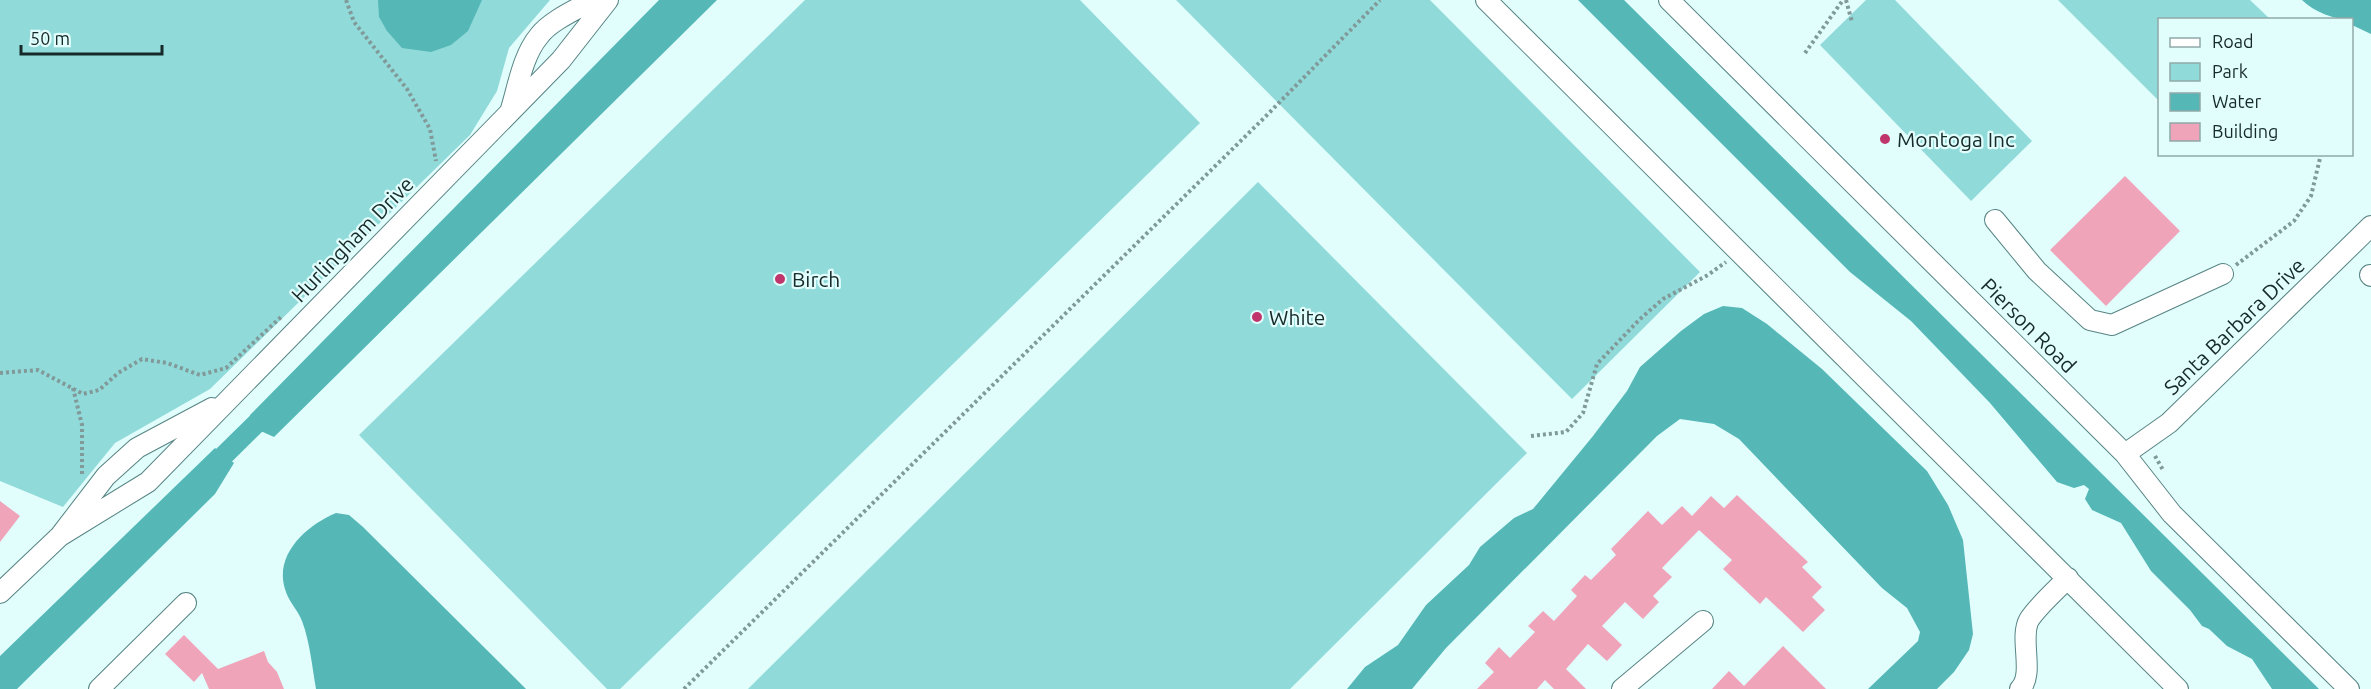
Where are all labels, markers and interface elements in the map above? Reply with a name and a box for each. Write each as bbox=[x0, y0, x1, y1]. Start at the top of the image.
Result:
scale bar bbox=[21, 18, 162, 56]
legend bbox=[2158, 18, 2353, 156]
text: 50 m bbox=[30, 28, 70, 48]
text: Road bbox=[2212, 31, 2254, 51]
text: Park bbox=[2212, 61, 2248, 81]
text: Water bbox=[2212, 91, 2262, 111]
text: Building bbox=[2212, 121, 2278, 141]
place label: Montoga Inc bbox=[1897, 127, 2015, 151]
marker: Montoga Inc bbox=[1878, 132, 1892, 146]
street label: Hurlingham Drive bbox=[286, 171, 418, 307]
street label: Santa Barbara Drive bbox=[2159, 253, 2309, 399]
place label: Birch bbox=[792, 267, 840, 291]
marker: Birch bbox=[773, 272, 787, 286]
street label: Pierson Road bbox=[1977, 273, 2081, 377]
place label: White bbox=[1269, 305, 1325, 329]
marker: White bbox=[1250, 310, 1264, 324]

